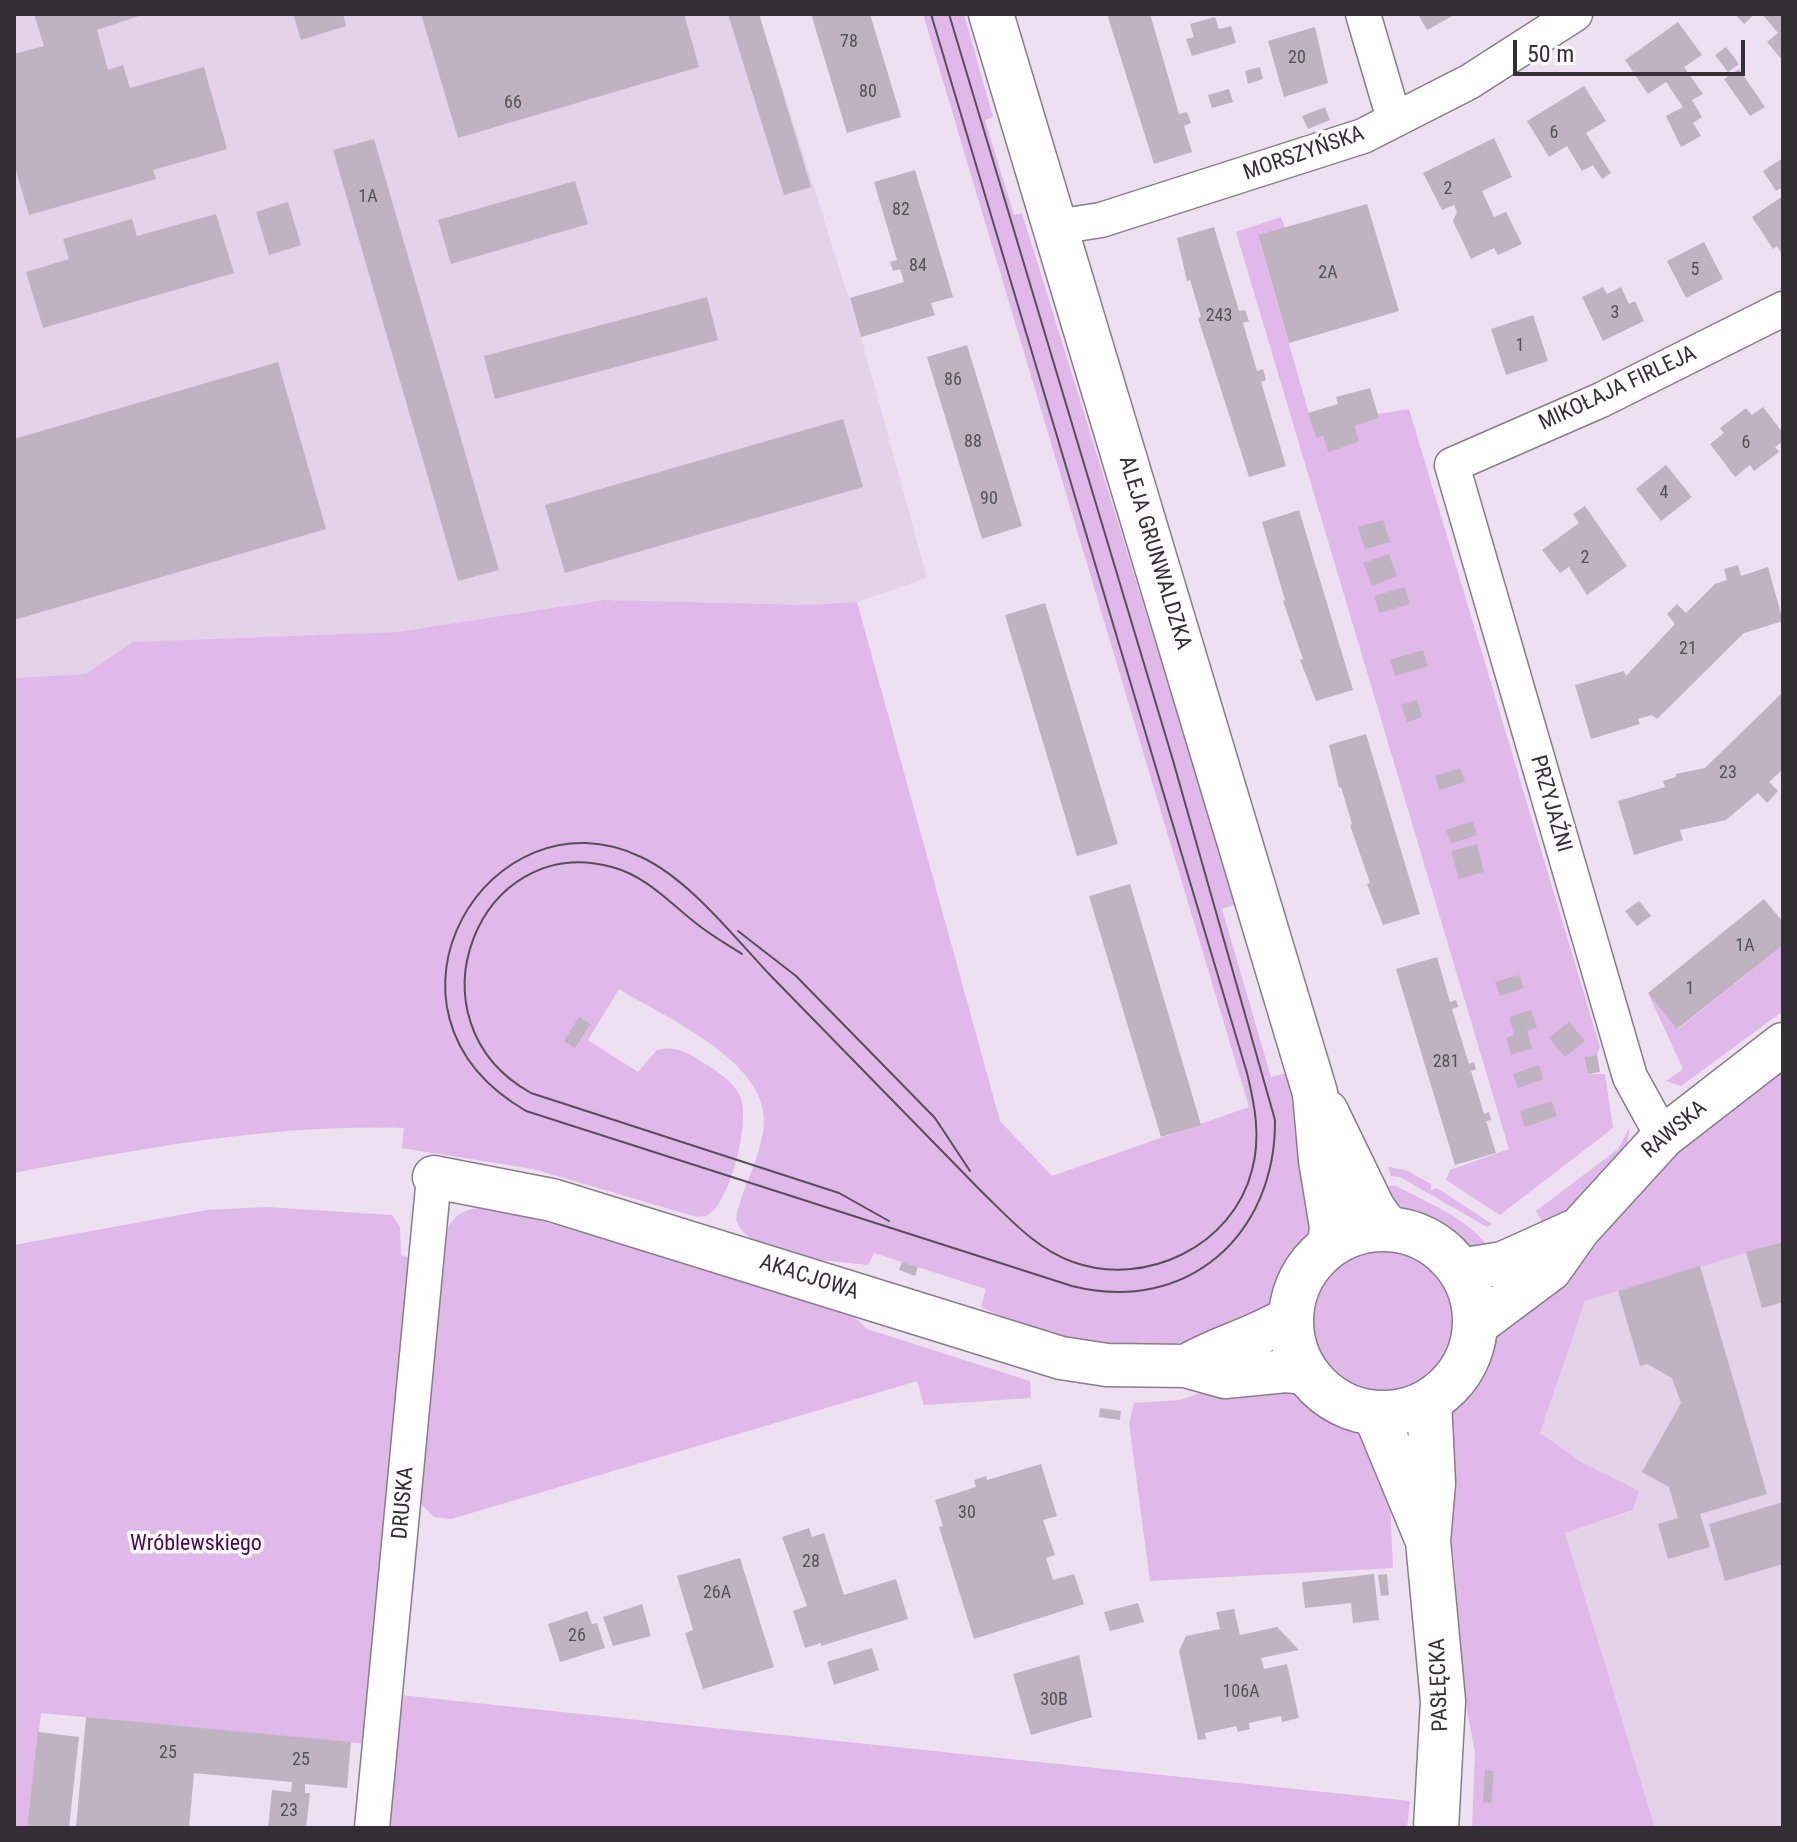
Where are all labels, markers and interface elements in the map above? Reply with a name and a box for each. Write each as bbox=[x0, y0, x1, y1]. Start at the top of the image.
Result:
scale bar bbox=[1517, 24, 1749, 74]
house number: 78 bbox=[840, 31, 858, 53]
text: 50 m bbox=[1527, 40, 1574, 68]
house number: 20 bbox=[1288, 47, 1306, 69]
house number: 80 bbox=[859, 81, 877, 103]
house number: 66 bbox=[504, 92, 522, 114]
street label: MORSZYŃSKA bbox=[1240, 121, 1368, 187]
house number: 6 bbox=[1550, 122, 1558, 144]
house number: 2 bbox=[1444, 178, 1452, 200]
house number: 1A bbox=[358, 186, 378, 208]
house number: 82 bbox=[892, 199, 910, 221]
house number: 84 bbox=[909, 255, 927, 277]
house number: 5 bbox=[1691, 259, 1699, 281]
house number: 2A bbox=[1318, 262, 1338, 284]
house number: 3 bbox=[1611, 302, 1619, 324]
house number: 243 bbox=[1206, 305, 1232, 327]
house number: 1 bbox=[1516, 335, 1524, 357]
street label: MIKOŁAJA FIRLEJA bbox=[1535, 341, 1701, 437]
house number: 86 bbox=[944, 369, 962, 391]
house number: 88 bbox=[964, 431, 982, 453]
house number: 6 bbox=[1742, 432, 1750, 454]
street label: ALEJA GRUNWALDZKA bbox=[1112, 453, 1196, 653]
house number: 4 bbox=[1660, 482, 1668, 504]
house number: 90 bbox=[980, 488, 998, 510]
house number: 2 bbox=[1581, 547, 1589, 569]
house number: 21 bbox=[1679, 638, 1697, 660]
street label: PRZYJAŹNI bbox=[1524, 752, 1576, 856]
house number: 23 bbox=[1719, 762, 1737, 784]
house number: 1A bbox=[1735, 935, 1755, 957]
house number: 1 bbox=[1686, 978, 1694, 1000]
house number: 281 bbox=[1433, 1051, 1459, 1073]
street label: RAWSKA bbox=[1637, 1095, 1713, 1165]
street label: AKACJOWA bbox=[756, 1250, 862, 1306]
street label: DRUSKA bbox=[388, 1466, 420, 1540]
house number: 30 bbox=[958, 1502, 976, 1524]
park label: Wróblewskiego bbox=[130, 1531, 262, 1557]
house number: 28 bbox=[802, 1551, 820, 1573]
house number: 26A bbox=[703, 1582, 731, 1604]
house number: 26 bbox=[568, 1625, 586, 1647]
street label: PASŁĘCKA bbox=[1425, 1638, 1455, 1732]
house number: 106A bbox=[1222, 1681, 1260, 1703]
house number: 30B bbox=[1040, 1689, 1068, 1711]
house number: 25 bbox=[159, 1742, 177, 1764]
house number: 25 bbox=[292, 1749, 310, 1771]
house number: 23 bbox=[280, 1800, 298, 1822]

